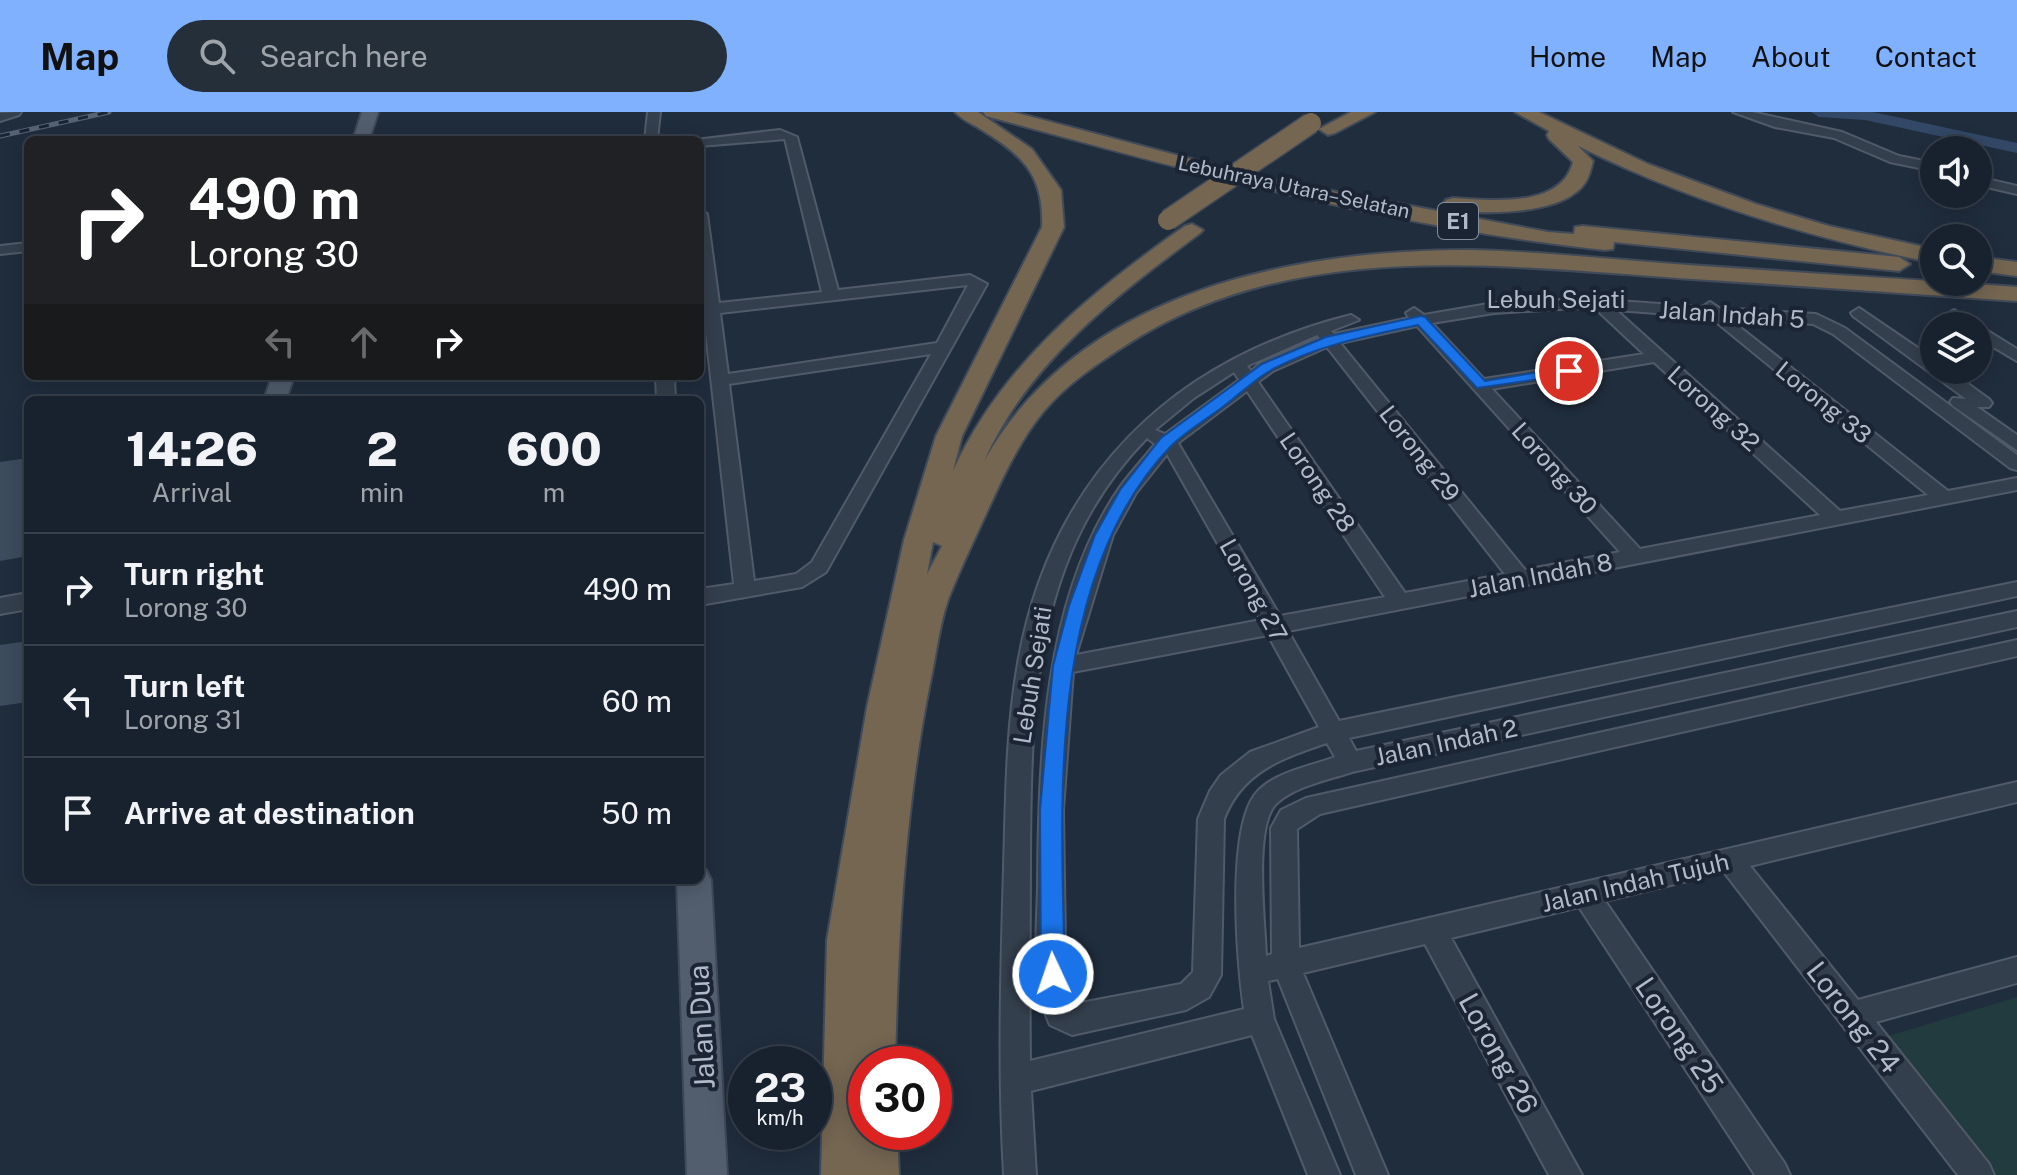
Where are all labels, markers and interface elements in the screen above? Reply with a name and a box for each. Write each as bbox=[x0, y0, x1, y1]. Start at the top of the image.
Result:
search box bbox=[167, 20, 727, 92]
text: Map bbox=[40, 34, 119, 79]
icon: search bbox=[195, 34, 239, 78]
text: Search here bbox=[259, 38, 428, 74]
text: Home bbox=[1529, 40, 1606, 73]
text: Map bbox=[1650, 40, 1707, 73]
text: About bbox=[1751, 40, 1831, 73]
text: Contact bbox=[1875, 40, 1977, 73]
map controls bbox=[1920, 136, 1992, 384]
button: sound bbox=[1920, 136, 1992, 208]
street label: Lebuhraya Utara–Selatan bbox=[1176, 151, 1412, 223]
text: 490 m bbox=[188, 166, 360, 232]
icon: right bbox=[56, 168, 160, 272]
road number: E1 bbox=[1438, 203, 1478, 239]
button: search bbox=[1920, 224, 1992, 296]
text: Lorong 30 bbox=[188, 233, 359, 275]
street label: Lebuh Sejati bbox=[1486, 285, 1626, 313]
street label: Jalan Indah 5 bbox=[1658, 295, 1806, 333]
button: layers bbox=[1920, 312, 1992, 384]
icon: left bbox=[258, 320, 302, 364]
icon: ahead bbox=[342, 320, 386, 364]
icon: right bbox=[426, 320, 470, 364]
pin bbox=[1535, 337, 1603, 405]
icon: arrive bbox=[1547, 349, 1591, 393]
street label: Lorong 33 bbox=[1771, 355, 1877, 449]
street label: Lorong 32 bbox=[1662, 360, 1766, 456]
street label: Lorong 29 bbox=[1374, 400, 1466, 506]
street label: Lorong 30 bbox=[1506, 416, 1604, 520]
text: 14:26 bbox=[126, 420, 258, 477]
text: 2 bbox=[366, 420, 398, 477]
text: 600 bbox=[506, 420, 602, 477]
street label: Lorong 28 bbox=[1274, 427, 1362, 537]
text: Arrival bbox=[152, 477, 232, 508]
text: min bbox=[360, 477, 404, 508]
text: m bbox=[543, 477, 565, 508]
street label: Lorong 27 bbox=[1214, 534, 1294, 646]
street label: Jalan Indah 8 bbox=[1466, 547, 1614, 603]
text: Turn right bbox=[124, 556, 264, 592]
icon: right bbox=[56, 567, 100, 611]
text: 490 m bbox=[583, 571, 672, 607]
text: Lorong 30 bbox=[124, 592, 248, 623]
street label: Lebuh Sejati bbox=[1007, 604, 1057, 746]
text: Turn left bbox=[124, 668, 245, 704]
icon: left bbox=[56, 679, 100, 723]
text: 60 m bbox=[602, 683, 672, 719]
text: Lorong 31 bbox=[124, 704, 242, 735]
street label: Jalan Indah 2 bbox=[1372, 713, 1520, 771]
icon: arrive bbox=[56, 791, 100, 835]
text: Arrive at destination bbox=[124, 795, 415, 831]
text: 50 m bbox=[601, 795, 672, 831]
street label: Jalan Indah Tujuh bbox=[1538, 847, 1732, 917]
position arrow bbox=[1011, 932, 1095, 1016]
street label: Lorong 24 bbox=[1800, 955, 1908, 1079]
street label: Jalan Dua bbox=[681, 964, 721, 1090]
street label: Lorong 25 bbox=[1629, 971, 1731, 1099]
street label: Lorong 26 bbox=[1452, 987, 1546, 1119]
speed limit sign: 30 bbox=[848, 1046, 952, 1150]
text: 23 bbox=[754, 1064, 806, 1111]
text: km/h bbox=[756, 1106, 804, 1130]

